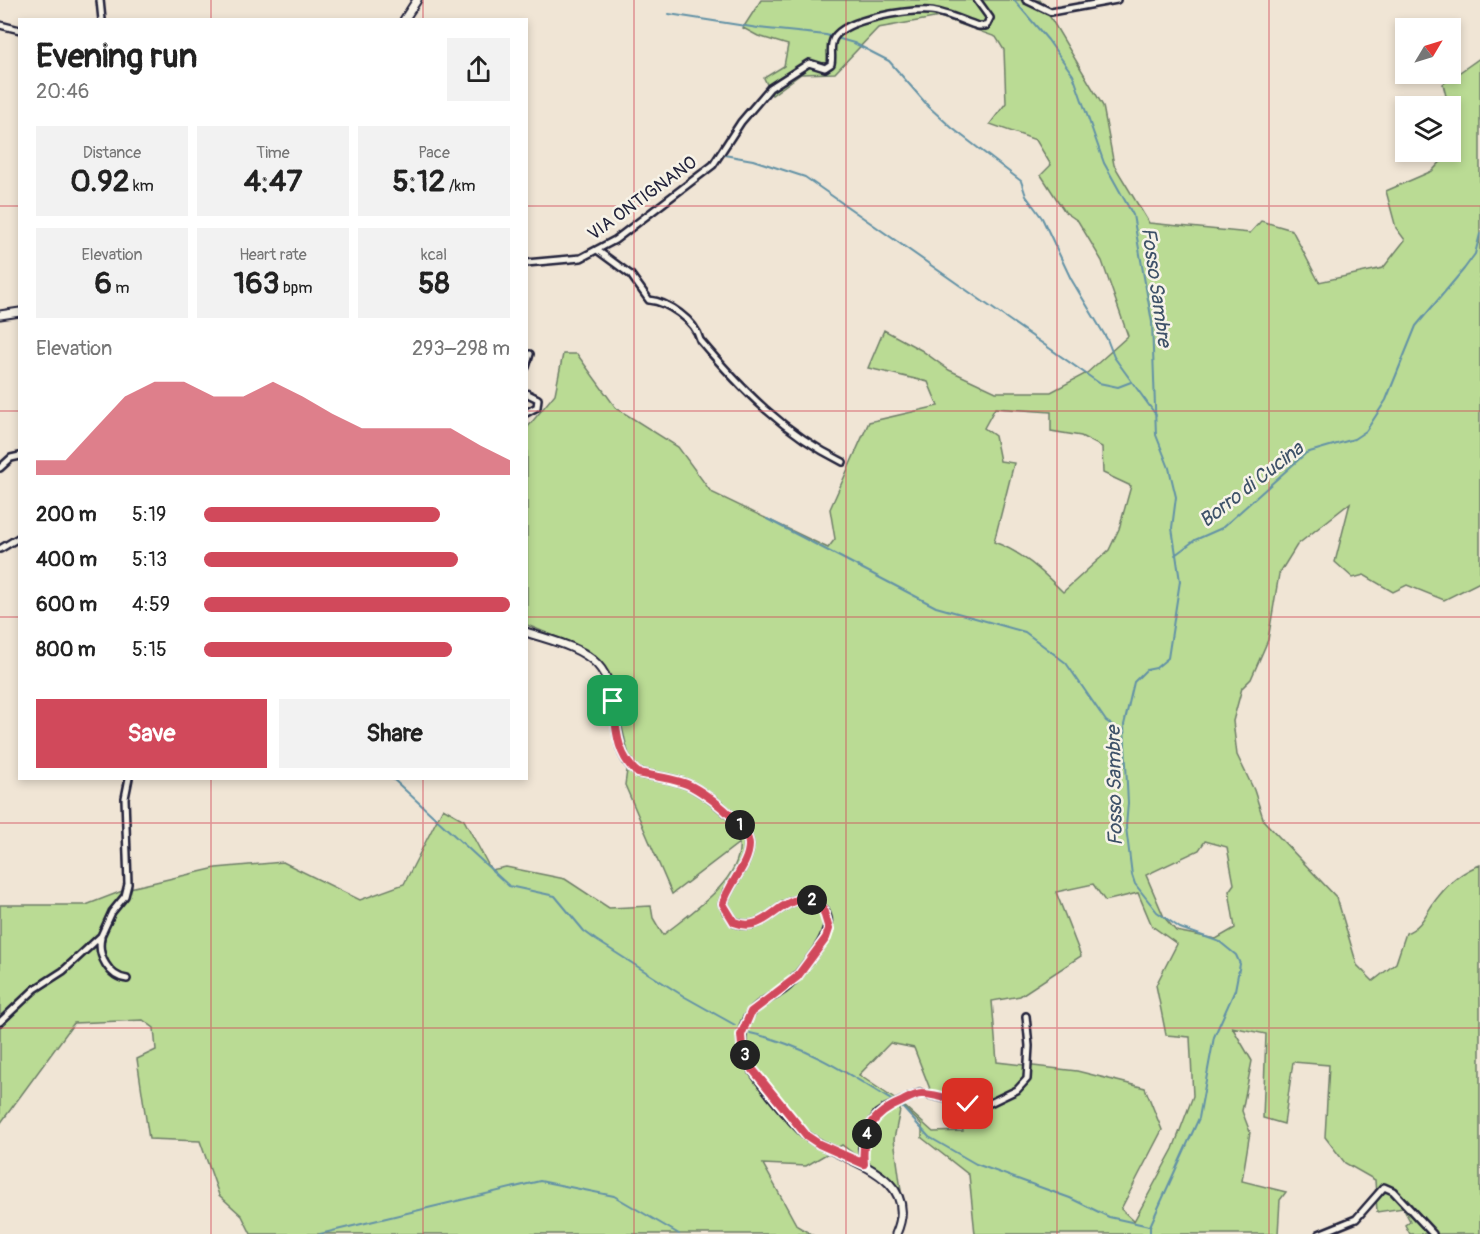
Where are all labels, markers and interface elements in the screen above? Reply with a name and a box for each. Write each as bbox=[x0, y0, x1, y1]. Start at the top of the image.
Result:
north arrow bbox=[1395, 18, 1461, 84]
map controls bbox=[1395, 18, 1461, 162]
text: Evening run bbox=[36, 36, 197, 77]
button: share bbox=[447, 38, 510, 101]
text: 20:46 bbox=[36, 79, 89, 104]
button: layers bbox=[1395, 96, 1461, 162]
text: Distance bbox=[83, 143, 141, 163]
text: Time bbox=[256, 143, 290, 163]
text: Pace bbox=[418, 143, 450, 163]
street label: VIA ONTIGNANO bbox=[583, 151, 701, 246]
text: 0.92 bbox=[70, 163, 129, 200]
text: 4:47 bbox=[244, 163, 302, 200]
text: 5:12 bbox=[393, 163, 445, 200]
text: km bbox=[129, 176, 154, 196]
text: /km bbox=[445, 176, 475, 196]
water label: Fosso Sambre bbox=[1136, 226, 1178, 350]
text: Elevation bbox=[82, 245, 142, 265]
text: Heart rate bbox=[239, 245, 307, 265]
text: kcal bbox=[421, 245, 447, 265]
text: 6 bbox=[94, 265, 112, 302]
text: 163 bbox=[233, 265, 279, 302]
text: 58 bbox=[418, 265, 450, 302]
text: m bbox=[112, 278, 130, 298]
text: bpm bbox=[279, 278, 313, 298]
text: Elevation bbox=[36, 336, 112, 361]
text: 293–298 m bbox=[412, 336, 510, 361]
water label: Borro di Cucina bbox=[1194, 435, 1310, 533]
text: 200 m bbox=[36, 502, 97, 527]
text: 5:19 bbox=[132, 502, 166, 527]
text: 400 m bbox=[36, 547, 97, 572]
text: 5:13 bbox=[132, 547, 167, 572]
text: 600 m bbox=[36, 592, 97, 617]
text: 4:59 bbox=[132, 592, 170, 617]
text: 800 m bbox=[36, 637, 96, 662]
text: 5:15 bbox=[132, 637, 167, 662]
pin bbox=[587, 675, 638, 726]
icon: arrive bbox=[596, 684, 629, 717]
button: Save bbox=[36, 699, 267, 768]
button: Share bbox=[279, 699, 510, 768]
water label: Fosso Sambre bbox=[1101, 724, 1128, 846]
pin: 1 bbox=[725, 810, 755, 840]
text: 1 bbox=[737, 815, 743, 835]
pin: 2 bbox=[797, 885, 827, 915]
text: 2 bbox=[808, 890, 816, 910]
pin: 3 bbox=[730, 1040, 760, 1070]
text: 3 bbox=[741, 1045, 749, 1065]
pin bbox=[942, 1078, 993, 1129]
icon: check bbox=[951, 1087, 984, 1120]
pin: 4 bbox=[852, 1119, 882, 1149]
text: 4 bbox=[862, 1124, 872, 1144]

